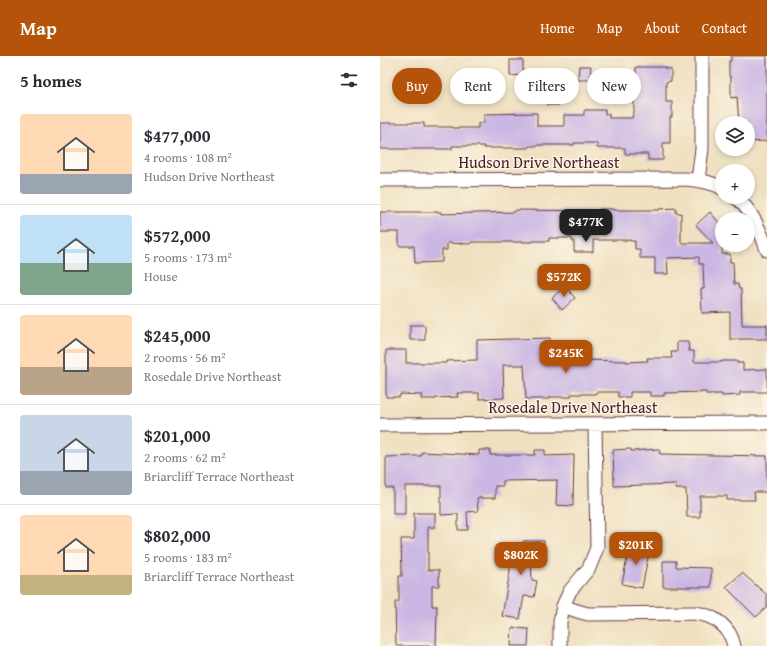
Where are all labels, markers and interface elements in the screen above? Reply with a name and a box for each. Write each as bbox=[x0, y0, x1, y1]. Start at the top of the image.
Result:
text: Map bbox=[20, 14, 57, 42]
text: Home bbox=[540, 18, 575, 38]
text: Map bbox=[597, 18, 622, 38]
text: About bbox=[644, 18, 680, 38]
text: Contact bbox=[702, 18, 747, 38]
text: 5 homes bbox=[20, 68, 82, 93]
chip: Buy bbox=[392, 68, 442, 104]
chip: Rent bbox=[450, 68, 506, 104]
chip: Filters bbox=[514, 68, 579, 104]
chip: New bbox=[587, 68, 641, 104]
icon: filters bbox=[338, 69, 360, 91]
map controls bbox=[715, 116, 755, 252]
button: layers bbox=[715, 116, 755, 156]
text: $477,000 bbox=[144, 123, 210, 148]
icon: home bbox=[52, 130, 100, 178]
text: 4 rooms · 108 m² bbox=[144, 148, 232, 167]
street label: Hudson Drive Northeast bbox=[458, 150, 620, 174]
button: + bbox=[715, 164, 755, 204]
text: Hudson Drive Northeast bbox=[144, 167, 275, 186]
pin: $477K bbox=[558, 209, 614, 243]
text: $477K bbox=[568, 212, 604, 231]
button: − bbox=[715, 212, 755, 252]
text: $572,000 bbox=[144, 223, 210, 248]
icon: home bbox=[52, 231, 100, 279]
text: 5 rooms · 173 m² bbox=[144, 248, 232, 267]
pin: $572K bbox=[536, 264, 592, 298]
text: House bbox=[144, 267, 178, 286]
text: $572K bbox=[546, 267, 582, 286]
text: $245,000 bbox=[144, 323, 210, 348]
icon: home bbox=[52, 331, 100, 379]
pin: $245K bbox=[538, 340, 594, 374]
text: $245K bbox=[548, 343, 584, 362]
text: 2 rooms · 56 m² bbox=[144, 348, 226, 367]
text: Rosedale Drive Northeast bbox=[144, 367, 281, 386]
street label: Rosedale Drive Northeast bbox=[488, 395, 658, 419]
text: $201,000 bbox=[144, 423, 210, 448]
icon: home bbox=[52, 431, 100, 479]
text: 2 rooms · 62 m² bbox=[144, 448, 226, 467]
text: Briarcliff Terrace Northeast bbox=[144, 467, 294, 486]
text: $802,000 bbox=[144, 523, 210, 548]
icon: home bbox=[52, 531, 100, 579]
pin: $201K bbox=[608, 532, 664, 566]
text: $201K bbox=[618, 535, 654, 554]
pin: $802K bbox=[493, 542, 549, 576]
text: $802K bbox=[503, 545, 539, 564]
text: 5 rooms · 183 m² bbox=[144, 548, 232, 567]
text: Briarcliff Terrace Northeast bbox=[144, 567, 294, 586]

